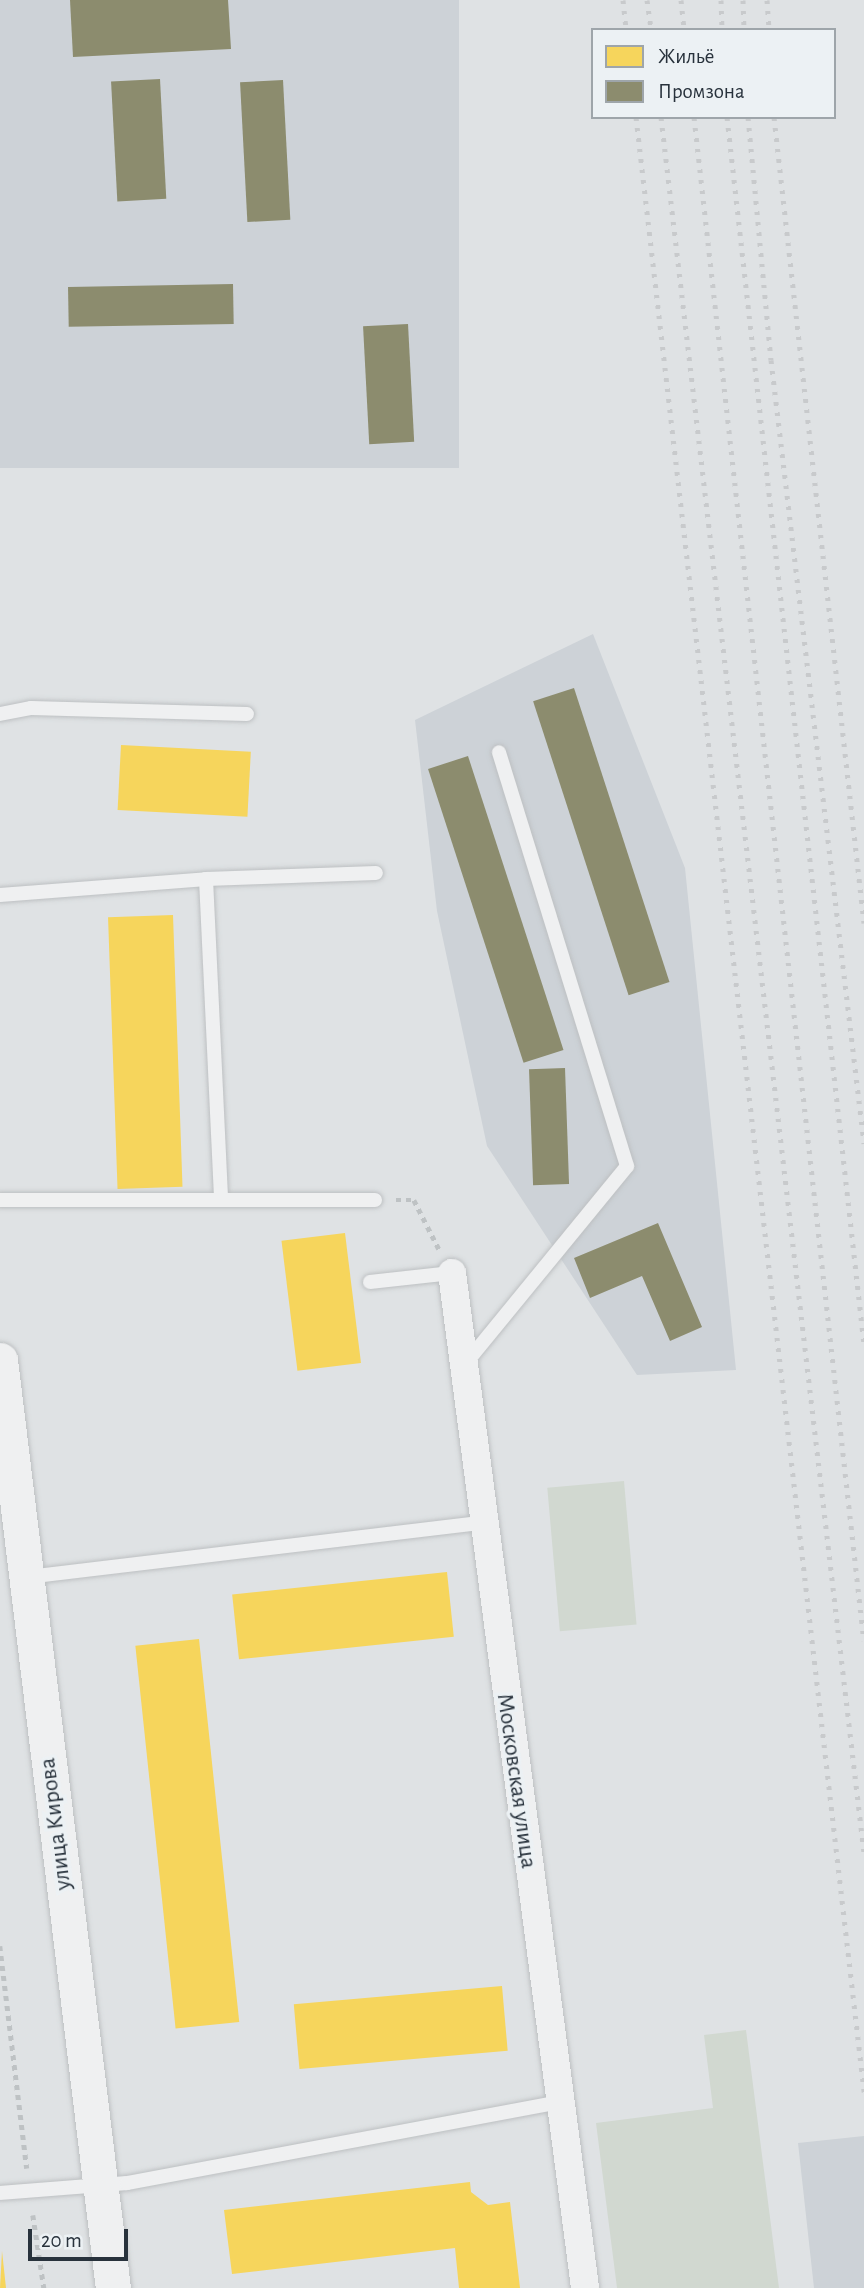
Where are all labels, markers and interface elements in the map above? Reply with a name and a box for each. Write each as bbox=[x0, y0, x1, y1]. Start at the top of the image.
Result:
legend bbox=[591, 28, 836, 119]
text: Жильё bbox=[658, 46, 714, 67]
text: Промзона bbox=[658, 81, 745, 102]
street label: Московская улица bbox=[489, 1692, 543, 1870]
street label: улица Кирова bbox=[34, 1756, 78, 1892]
scale bar bbox=[32, 2214, 131, 2258]
text: 20 m bbox=[41, 2230, 82, 2251]

